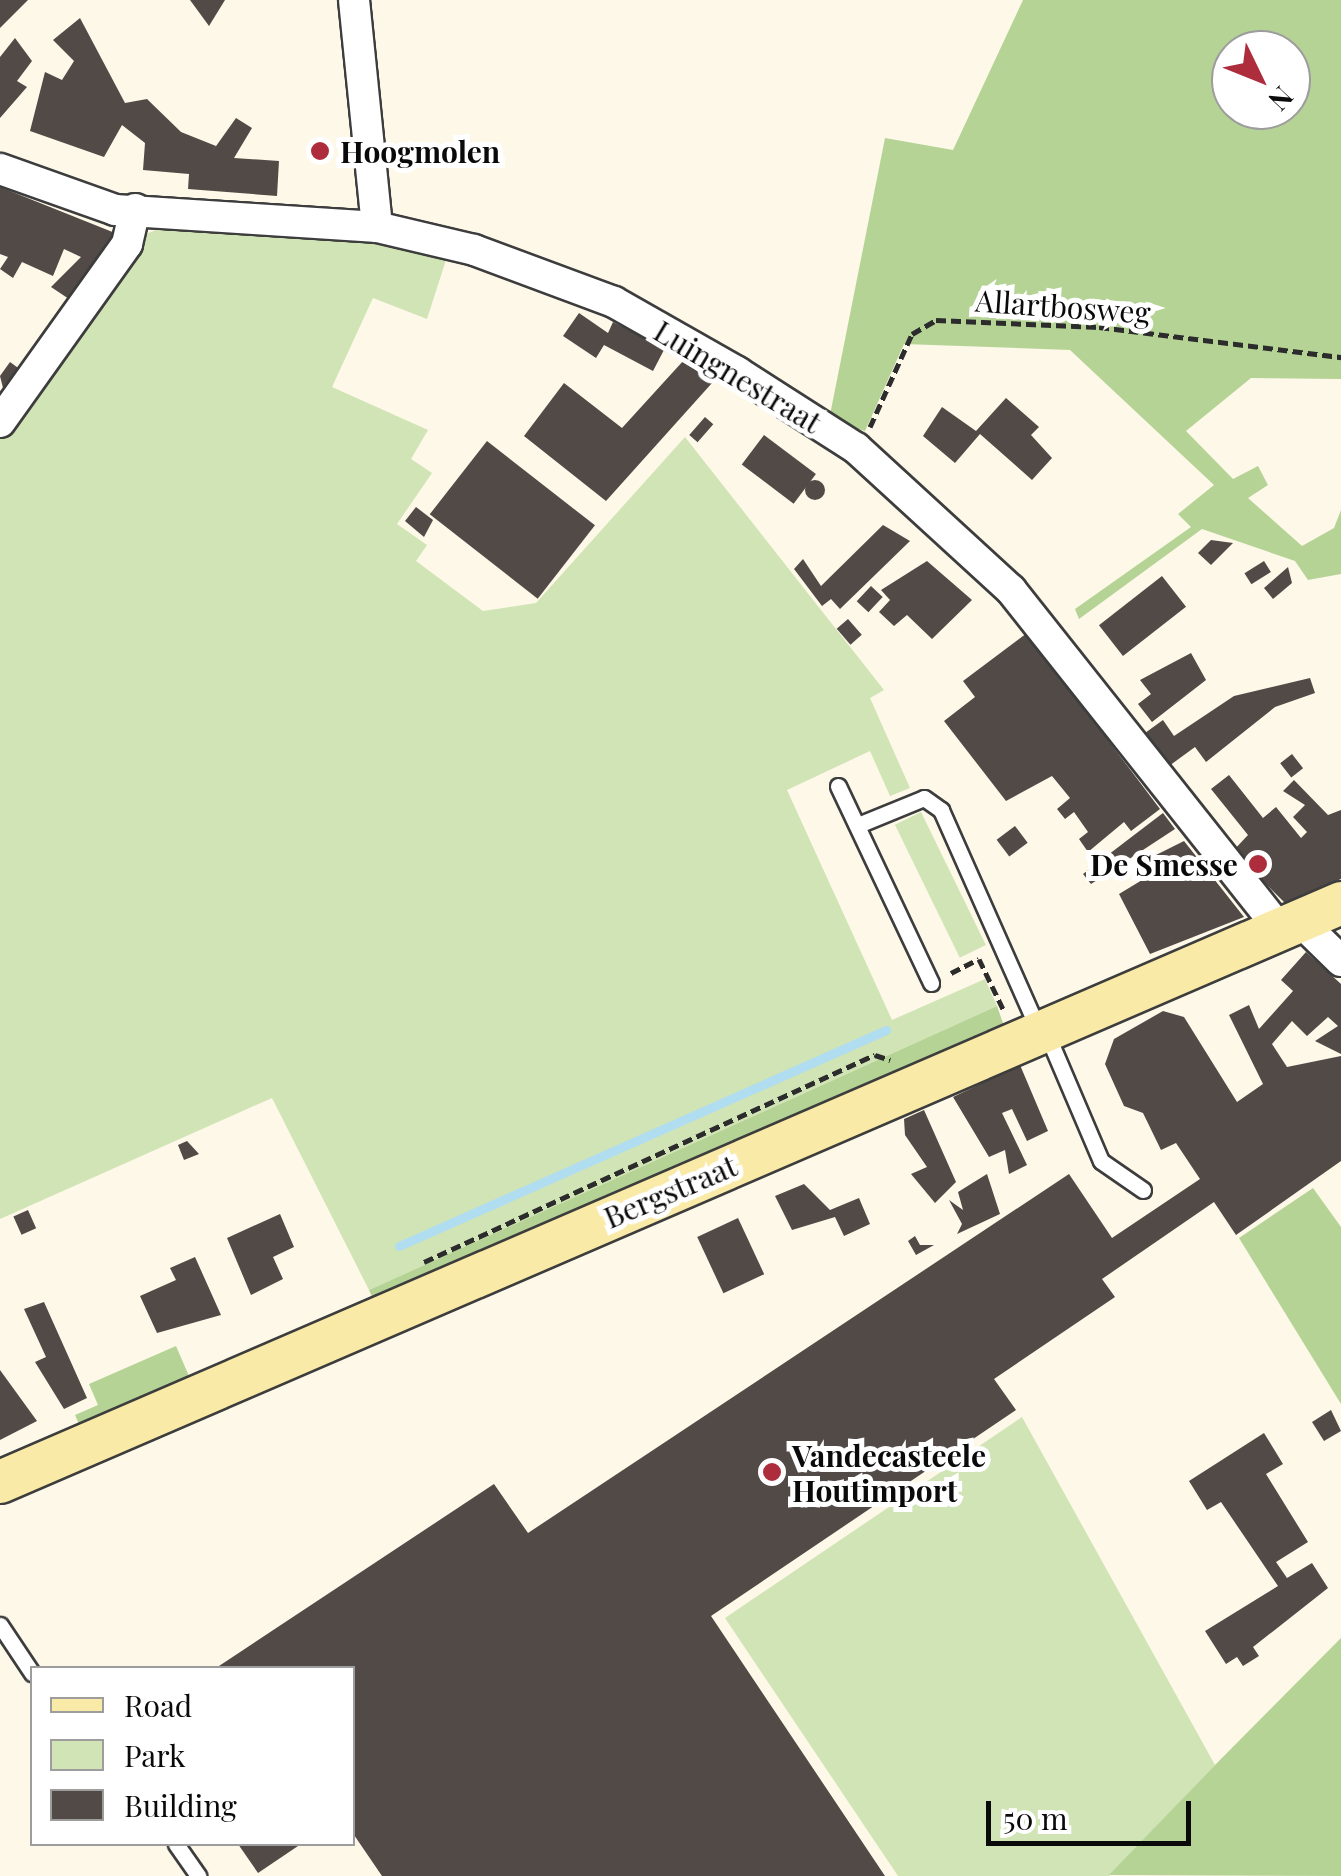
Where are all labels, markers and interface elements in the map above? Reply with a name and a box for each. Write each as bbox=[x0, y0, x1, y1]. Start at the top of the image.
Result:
north arrow bbox=[1211, 30, 1311, 130]
text: N bbox=[1261, 79, 1302, 119]
place label: Hoogmolen bbox=[340, 133, 500, 169]
marker: Hoogmolen bbox=[309, 140, 331, 162]
street label: Allartbosweg bbox=[974, 282, 1152, 330]
street label: Luingnestraat bbox=[648, 312, 828, 440]
place label: De Smesse bbox=[1090, 846, 1238, 882]
marker: De Smesse bbox=[1247, 853, 1269, 875]
street label: Bergstraat bbox=[598, 1147, 742, 1235]
place label: Vandecasteele Houtimport bbox=[792, 1437, 986, 1508]
marker: Vandecasteele Houtimport bbox=[761, 1461, 783, 1483]
legend bbox=[30, 1666, 355, 1846]
text: Road bbox=[124, 1685, 192, 1725]
text: Park bbox=[124, 1735, 186, 1775]
scale bar bbox=[991, 1781, 1196, 1843]
text: Building bbox=[124, 1785, 237, 1825]
text: 50 m bbox=[1003, 1798, 1068, 1838]

